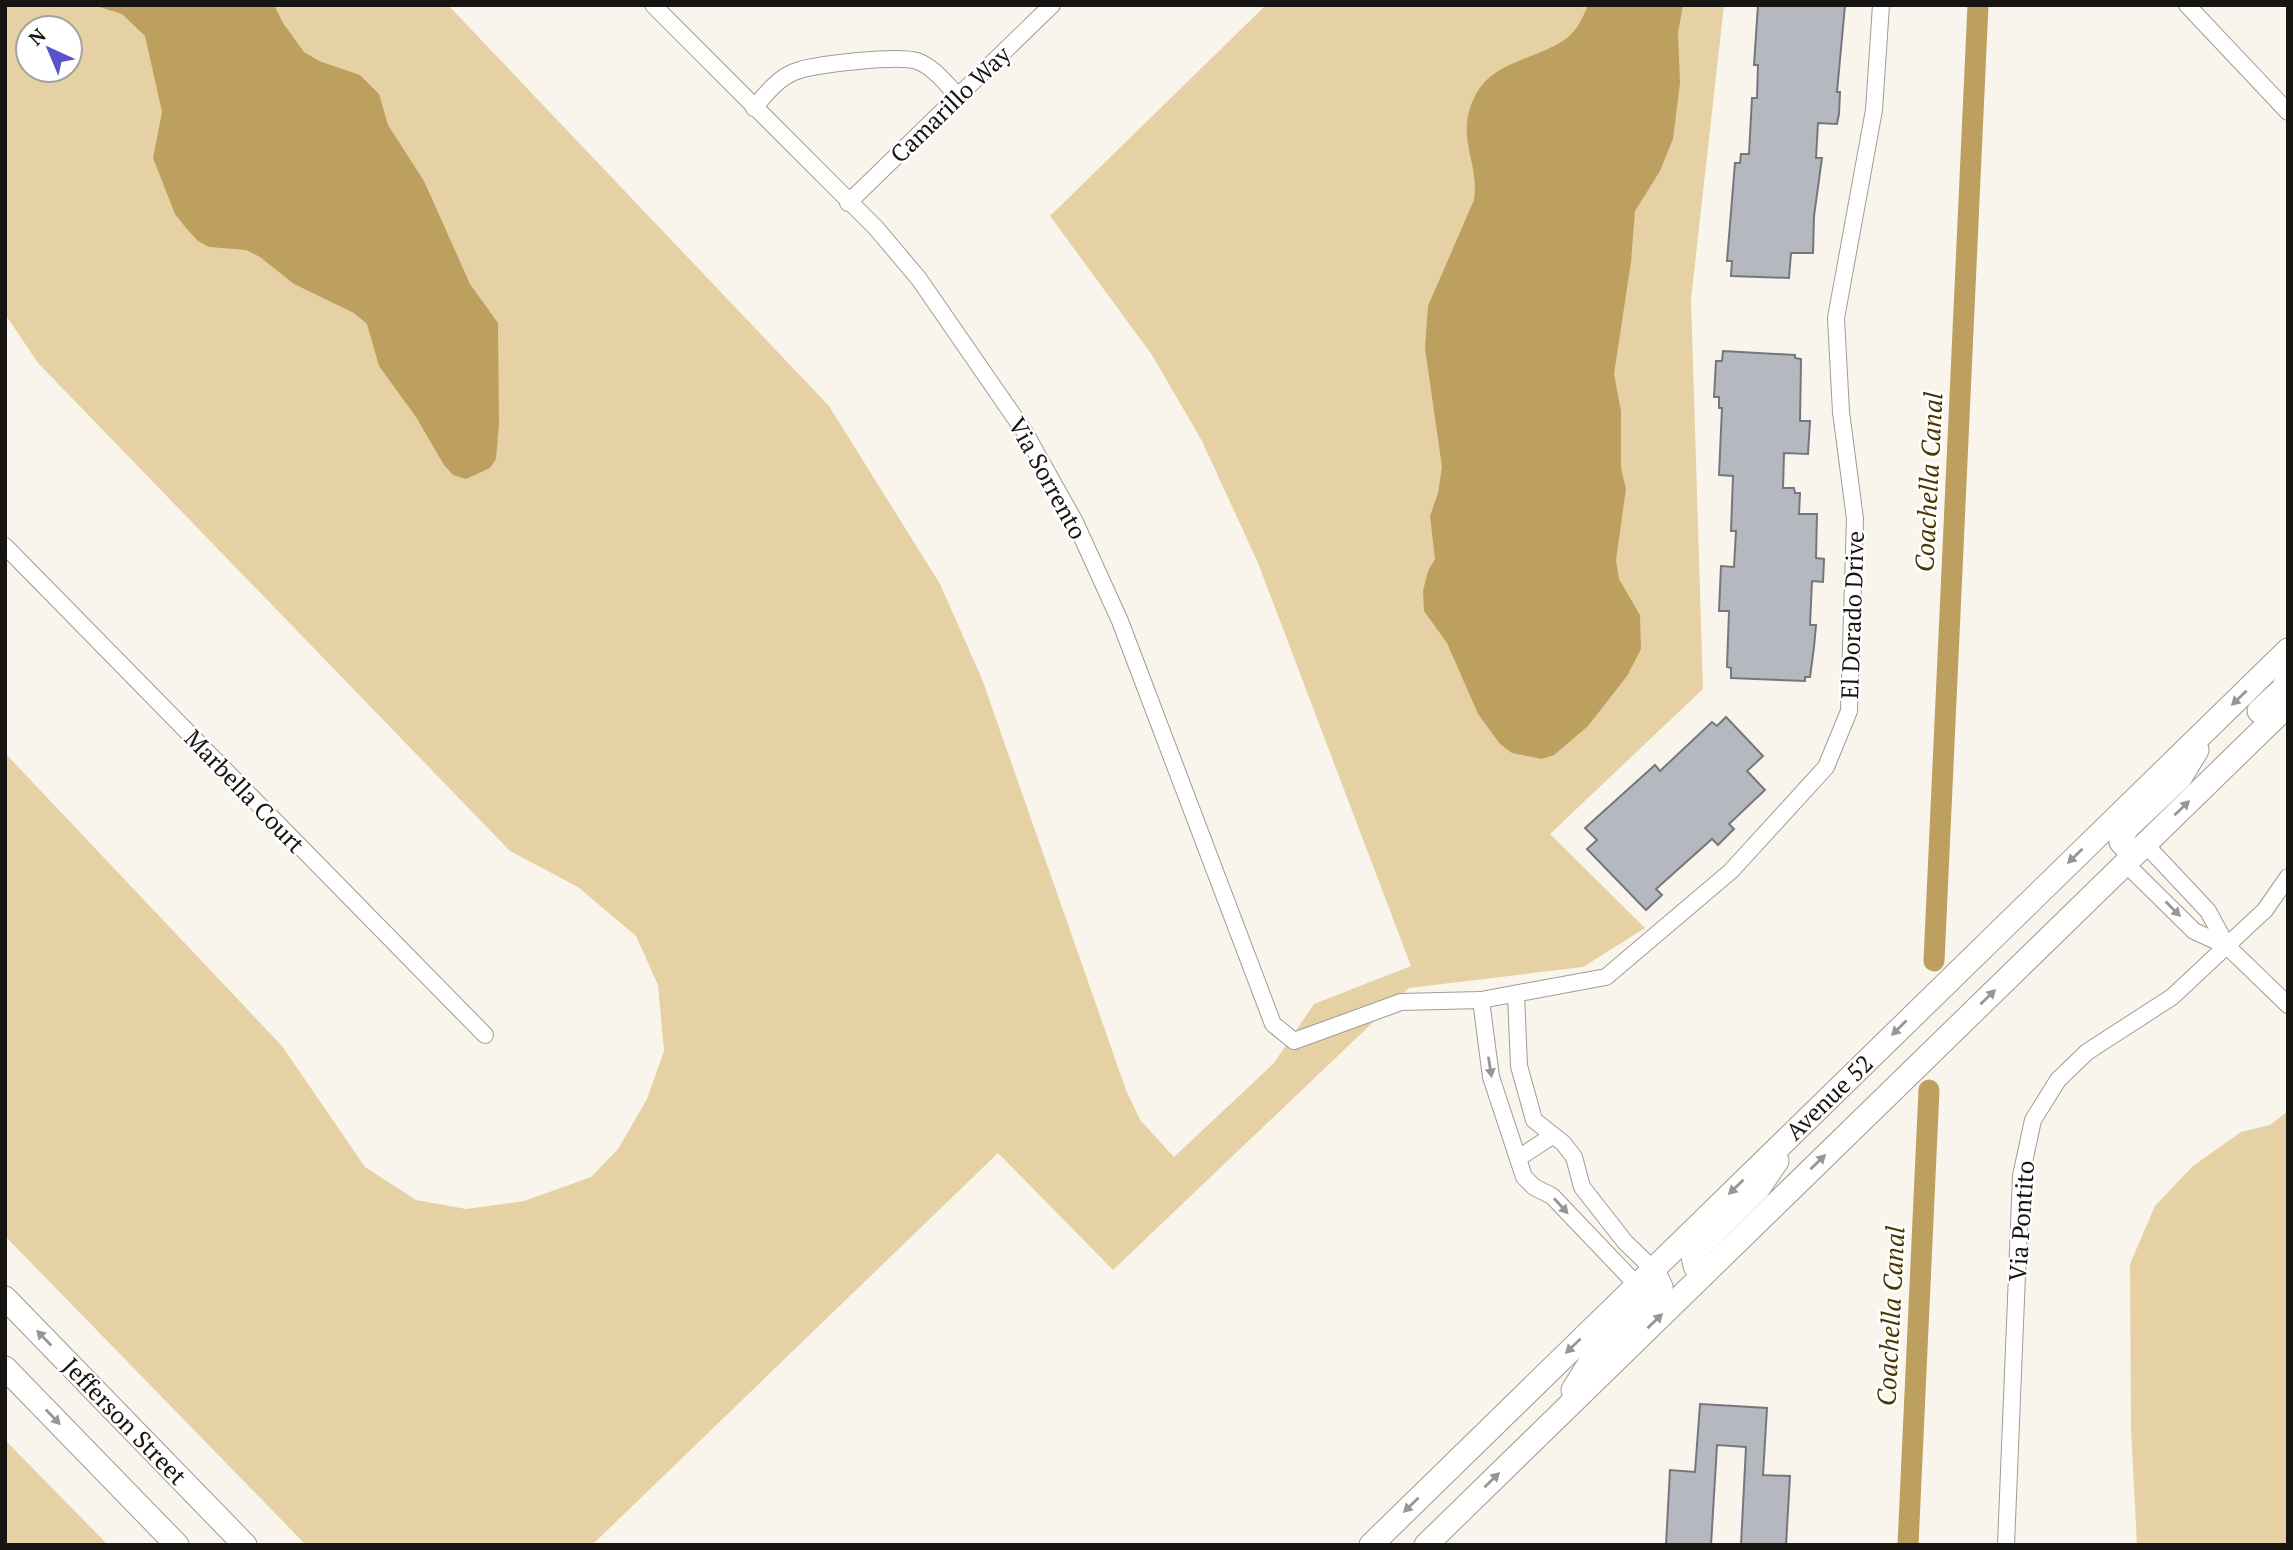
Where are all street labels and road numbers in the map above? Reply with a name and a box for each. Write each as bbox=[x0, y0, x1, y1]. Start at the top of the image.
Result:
street label: Camarillo Way bbox=[883, 38, 1018, 170]
street label: Via Sorrento bbox=[1001, 411, 1095, 545]
street label: El Dorado Drive bbox=[1833, 530, 1871, 700]
street label: Marbella Court bbox=[178, 722, 312, 860]
street label: Avenue 52 bbox=[1778, 1047, 1880, 1147]
street label: Via Pontito bbox=[2001, 1160, 2041, 1282]
street label: Jefferson Street bbox=[56, 1350, 194, 1492]

